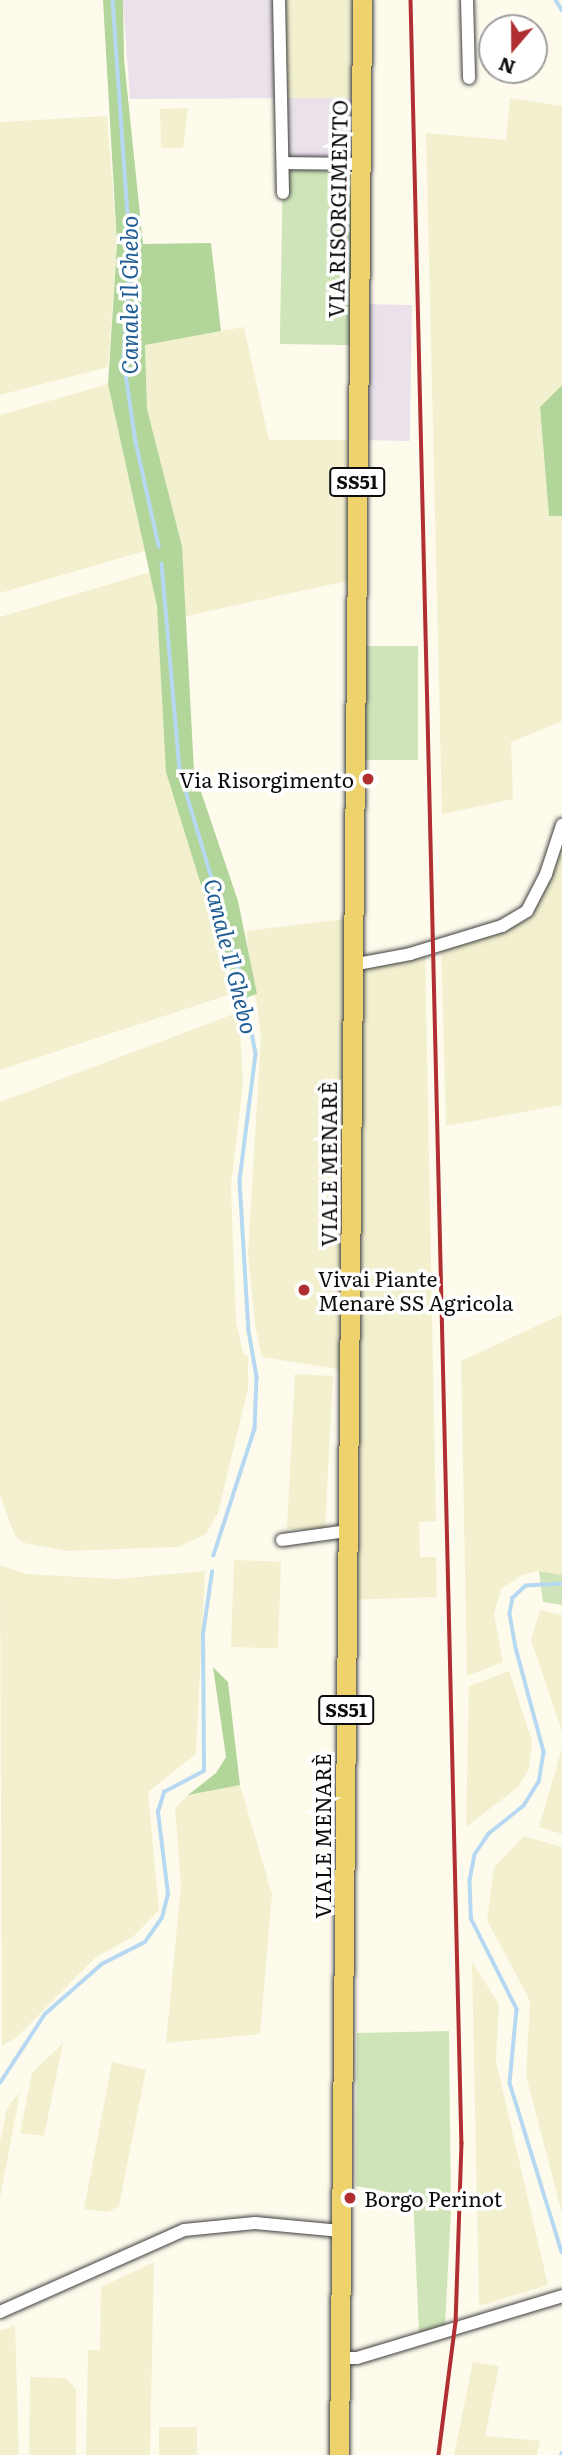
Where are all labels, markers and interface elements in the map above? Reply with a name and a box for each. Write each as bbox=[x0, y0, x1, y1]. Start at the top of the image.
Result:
north arrow bbox=[478, 14, 548, 84]
text: N bbox=[494, 51, 519, 83]
street label: VIA RISORGIMENTO bbox=[322, 100, 352, 318]
water label: Canale Il Ghebo bbox=[114, 216, 142, 374]
road number: SS51 bbox=[329, 467, 385, 498]
place label: Via Risorgimento bbox=[179, 766, 354, 792]
marker: Via Risorgimento bbox=[360, 771, 376, 787]
water label: Canale Il Ghebo bbox=[199, 876, 265, 1036]
street label: VIALE MENARÈ bbox=[315, 1081, 341, 1247]
place label: Vivai Piante Menarè SS Agricola bbox=[318, 1265, 513, 1315]
marker: Vivai Piante Menarè SS Agricola bbox=[296, 1282, 312, 1298]
road number: SS51 bbox=[318, 1694, 374, 1726]
street label: VIALE MENARÈ bbox=[309, 1753, 335, 1919]
place label: Borgo Perinot bbox=[364, 2185, 502, 2211]
marker: Borgo Perinot bbox=[342, 2190, 358, 2206]

